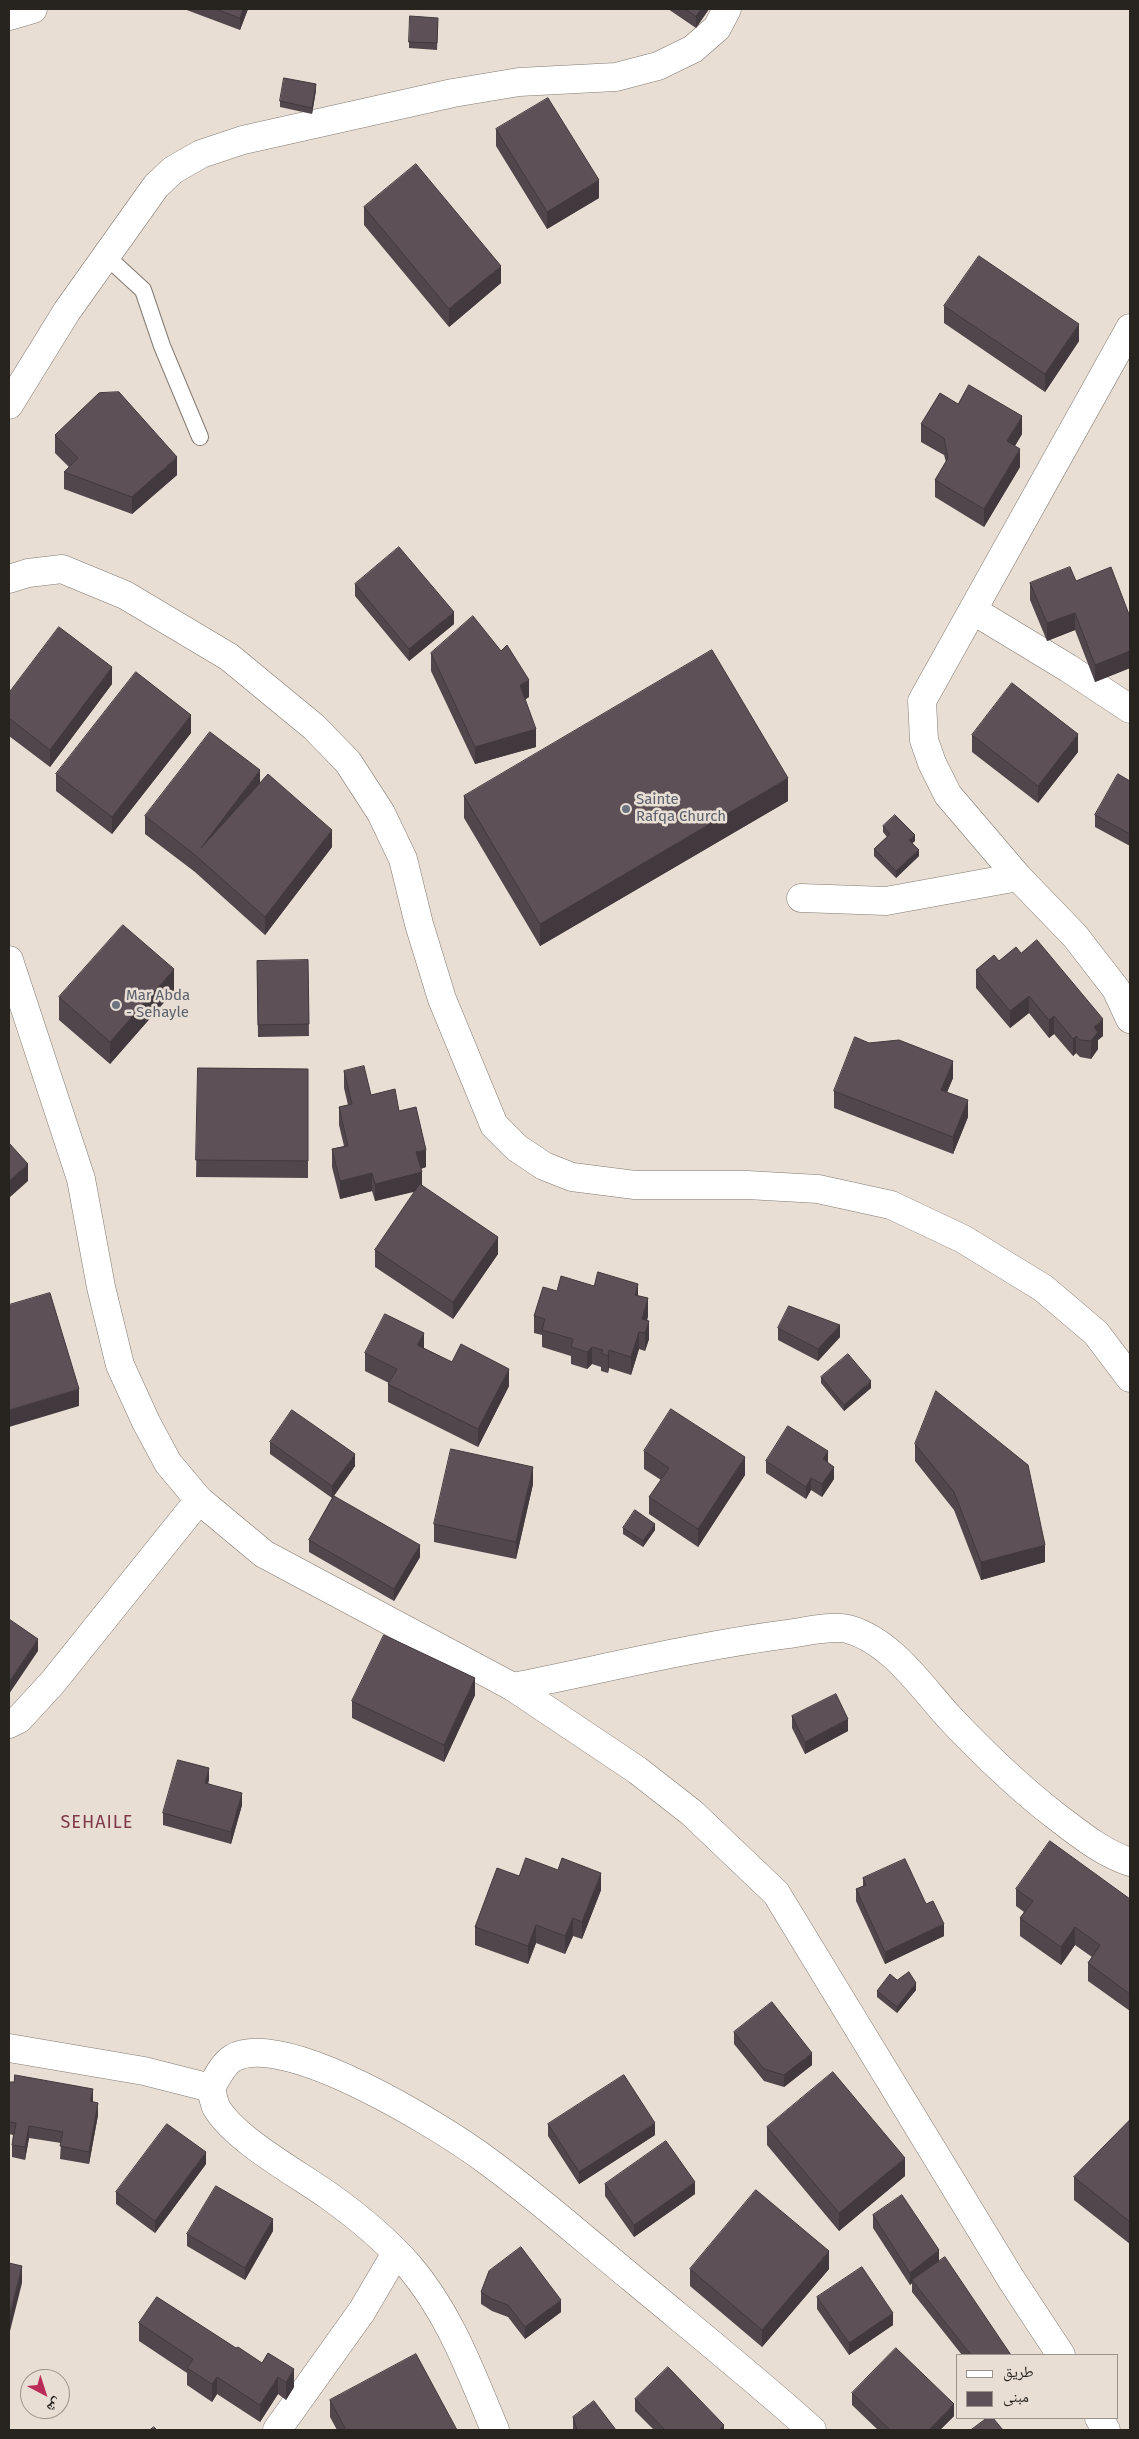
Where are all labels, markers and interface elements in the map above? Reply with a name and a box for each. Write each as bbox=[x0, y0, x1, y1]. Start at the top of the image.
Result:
place label: Sainte Rafqa Church bbox=[636, 791, 726, 826]
marker: Sainte Rafqa Church bbox=[620, 803, 632, 815]
place label: Mar Abda - Sehayle bbox=[126, 987, 190, 1022]
marker: Mar Abda - Sehayle bbox=[110, 999, 122, 1011]
district label: SEHAILE bbox=[60, 1812, 134, 1834]
legend bbox=[956, 2354, 1119, 2419]
text: طريق bbox=[1003, 2363, 1034, 2381]
north arrow bbox=[20, 2369, 70, 2419]
text: مبنى bbox=[1003, 2388, 1029, 2406]
text: ش bbox=[43, 2394, 65, 2416]

